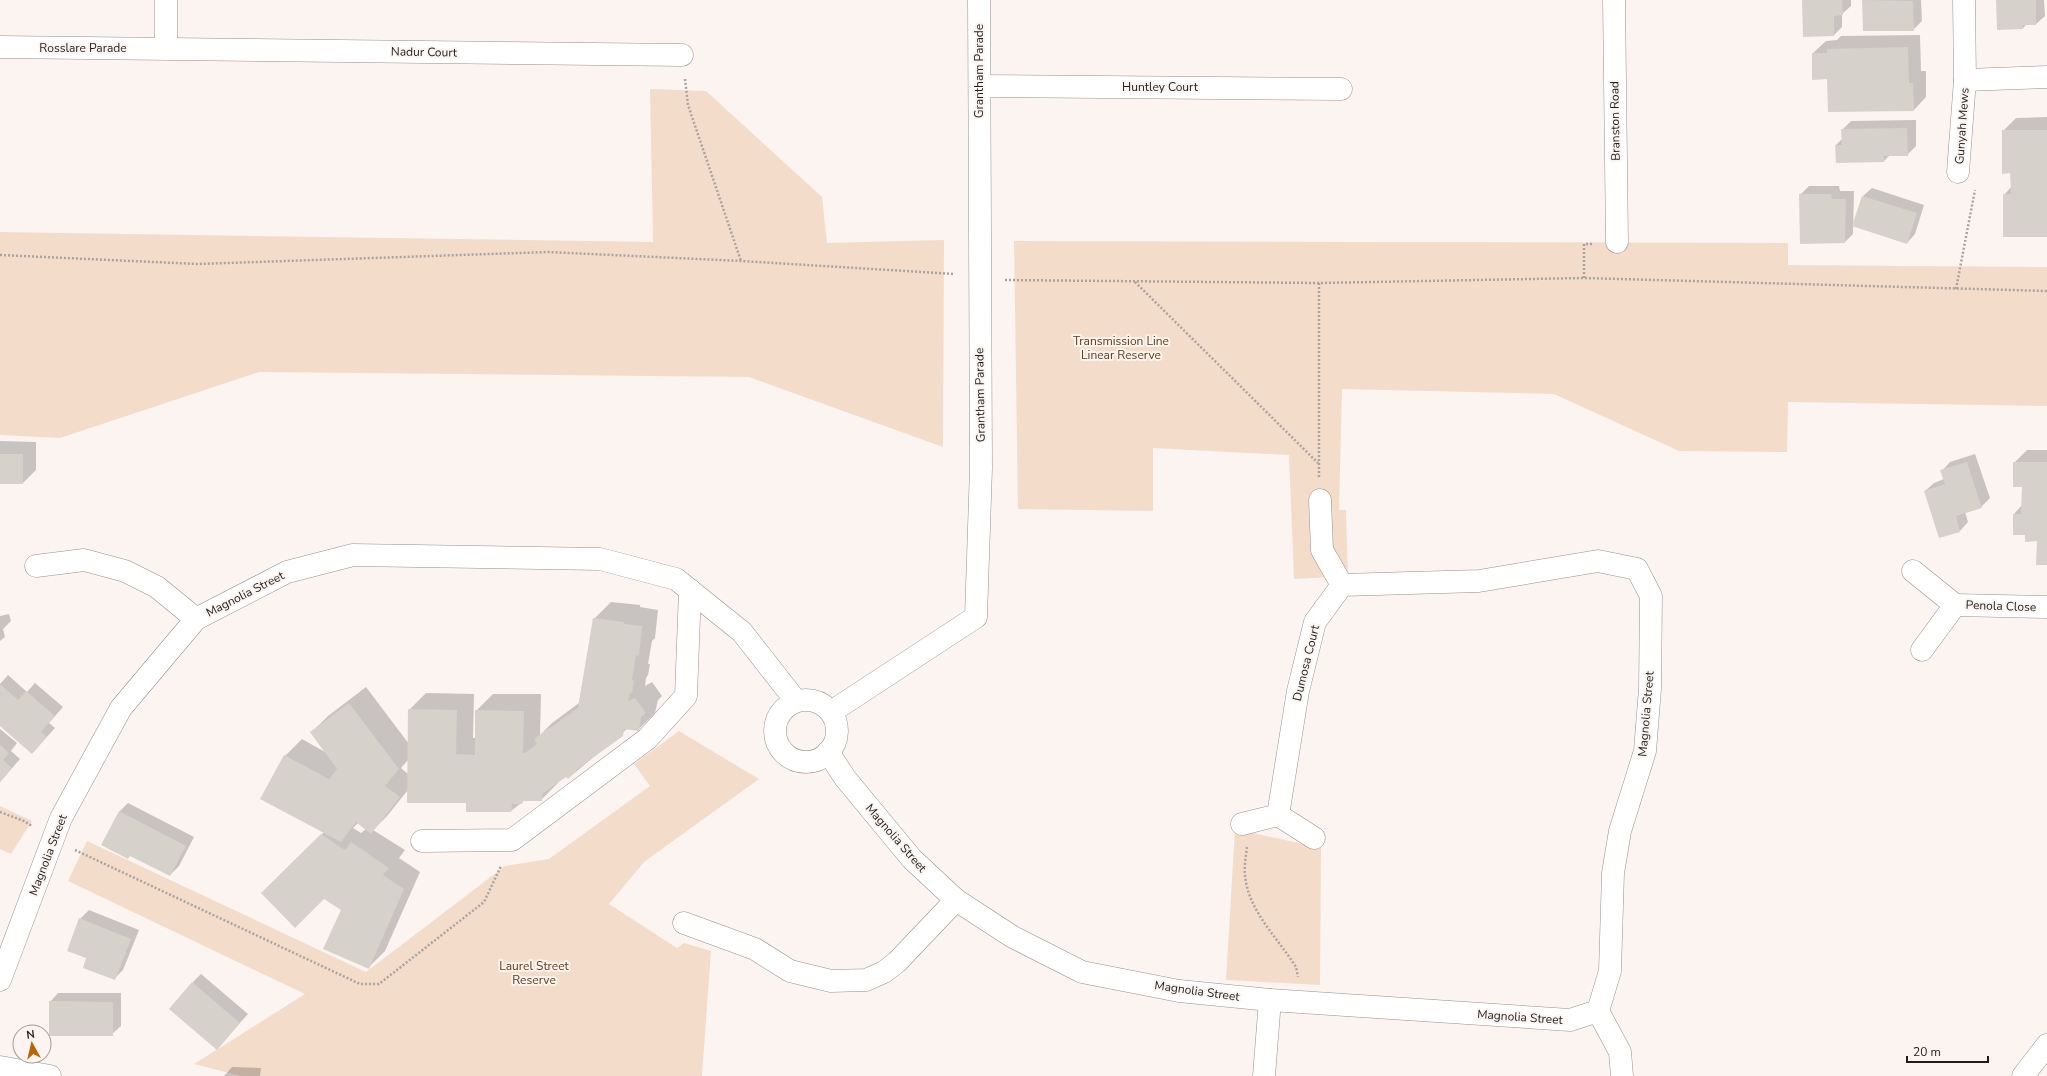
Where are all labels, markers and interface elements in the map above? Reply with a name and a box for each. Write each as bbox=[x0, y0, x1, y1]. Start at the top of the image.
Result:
street label: Grantham Parade bbox=[971, 24, 987, 118]
street label: Rosslare Parade bbox=[39, 40, 127, 56]
street label: Nadur Court bbox=[391, 43, 458, 61]
street label: Huntley Court bbox=[1122, 79, 1199, 95]
street label: Branston Road bbox=[1606, 81, 1624, 161]
street label: Gunyah Mews bbox=[1951, 87, 1973, 165]
park label: Transmission Line Linear Reserve bbox=[1073, 333, 1169, 363]
street label: Grantham Parade bbox=[971, 348, 989, 442]
street label: Magnolia Street bbox=[203, 567, 288, 621]
street label: Penola Close bbox=[1965, 597, 2037, 615]
street label: Dumosa Court bbox=[1289, 623, 1323, 703]
street label: Magnolia Street bbox=[1634, 670, 1658, 757]
street label: Magnolia Street bbox=[862, 800, 931, 876]
street label: Magnolia Street bbox=[25, 811, 71, 898]
park label: Laurel Street Reserve bbox=[499, 958, 570, 988]
street label: Magnolia Street bbox=[1153, 977, 1241, 1005]
street label: Magnolia Street bbox=[1477, 1006, 1564, 1028]
north arrow bbox=[12, 1024, 52, 1064]
text: N bbox=[26, 1027, 36, 1043]
scale bar bbox=[1907, 1038, 1988, 1064]
text: 20 m bbox=[1913, 1044, 1941, 1060]

